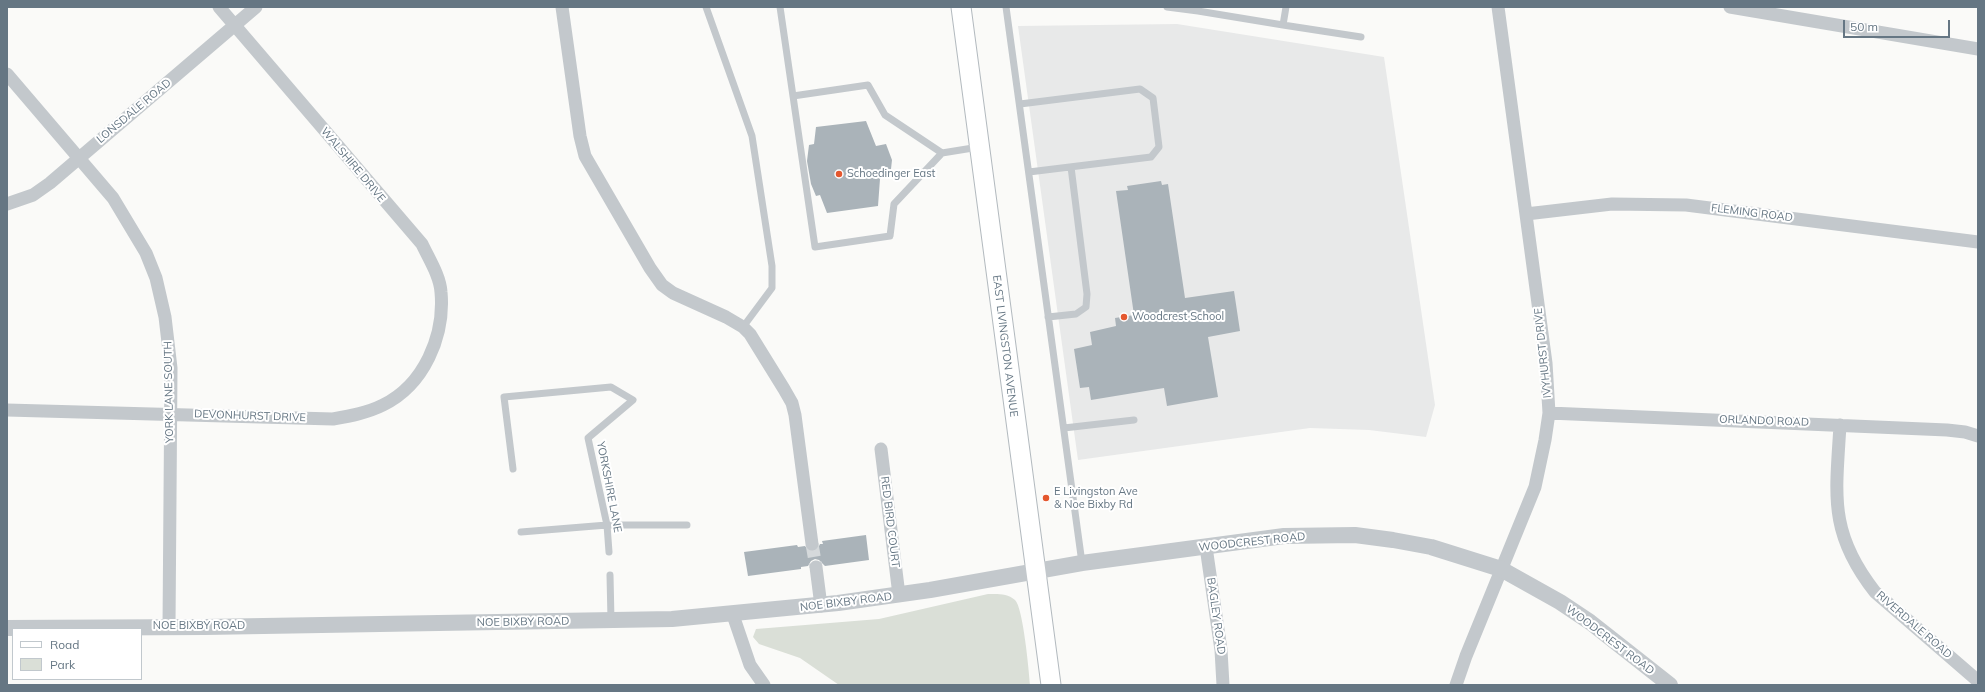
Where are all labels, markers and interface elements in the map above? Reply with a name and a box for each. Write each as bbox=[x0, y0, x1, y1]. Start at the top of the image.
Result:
scale bar bbox=[1845, 12, 1952, 38]
text: 50 m bbox=[1850, 19, 1878, 34]
street label: LONSDALE ROAD bbox=[94, 76, 174, 146]
street label: WALSHIRE DRIVE bbox=[318, 125, 388, 205]
place label: Schoedinger East bbox=[847, 167, 935, 181]
marker: Schoedinger East bbox=[834, 169, 844, 179]
street label: FLEMING ROAD bbox=[1710, 201, 1794, 225]
street label: EAST LIVINGSTON AVENUE bbox=[990, 274, 1020, 418]
street label: IVYHURST DRIVE bbox=[1532, 307, 1554, 399]
place label: Woodcrest School bbox=[1132, 310, 1224, 324]
marker: Woodcrest School bbox=[1119, 312, 1129, 322]
street label: YORK LANE SOUTH bbox=[162, 341, 176, 443]
street label: DEVONHURST DRIVE bbox=[194, 407, 306, 425]
street label: ORLANDO ROAD bbox=[1719, 413, 1809, 429]
street label: YORKSHIRE LANE bbox=[594, 440, 624, 534]
street label: RED BIRD COURT bbox=[878, 476, 902, 568]
place label: E Livingston Ave & Noe Bixby Rd bbox=[1054, 485, 1138, 511]
marker: E Livingston Ave & Noe Bixby Rd bbox=[1041, 493, 1051, 503]
street label: WOODCREST ROAD bbox=[1198, 530, 1306, 554]
street label: BAGLEY ROAD bbox=[1204, 577, 1228, 655]
street label: RIVERDALE ROAD bbox=[1873, 589, 1955, 661]
street label: NOE BIXBY ROAD bbox=[799, 590, 893, 614]
street label: WOODCREST ROAD bbox=[1563, 602, 1657, 678]
street label: NOE BIXBY ROAD bbox=[477, 615, 569, 629]
street label: NOE BIXBY ROAD bbox=[153, 619, 245, 633]
legend bbox=[12, 628, 142, 680]
text: Road bbox=[50, 637, 79, 652]
text: Park bbox=[50, 657, 75, 672]

